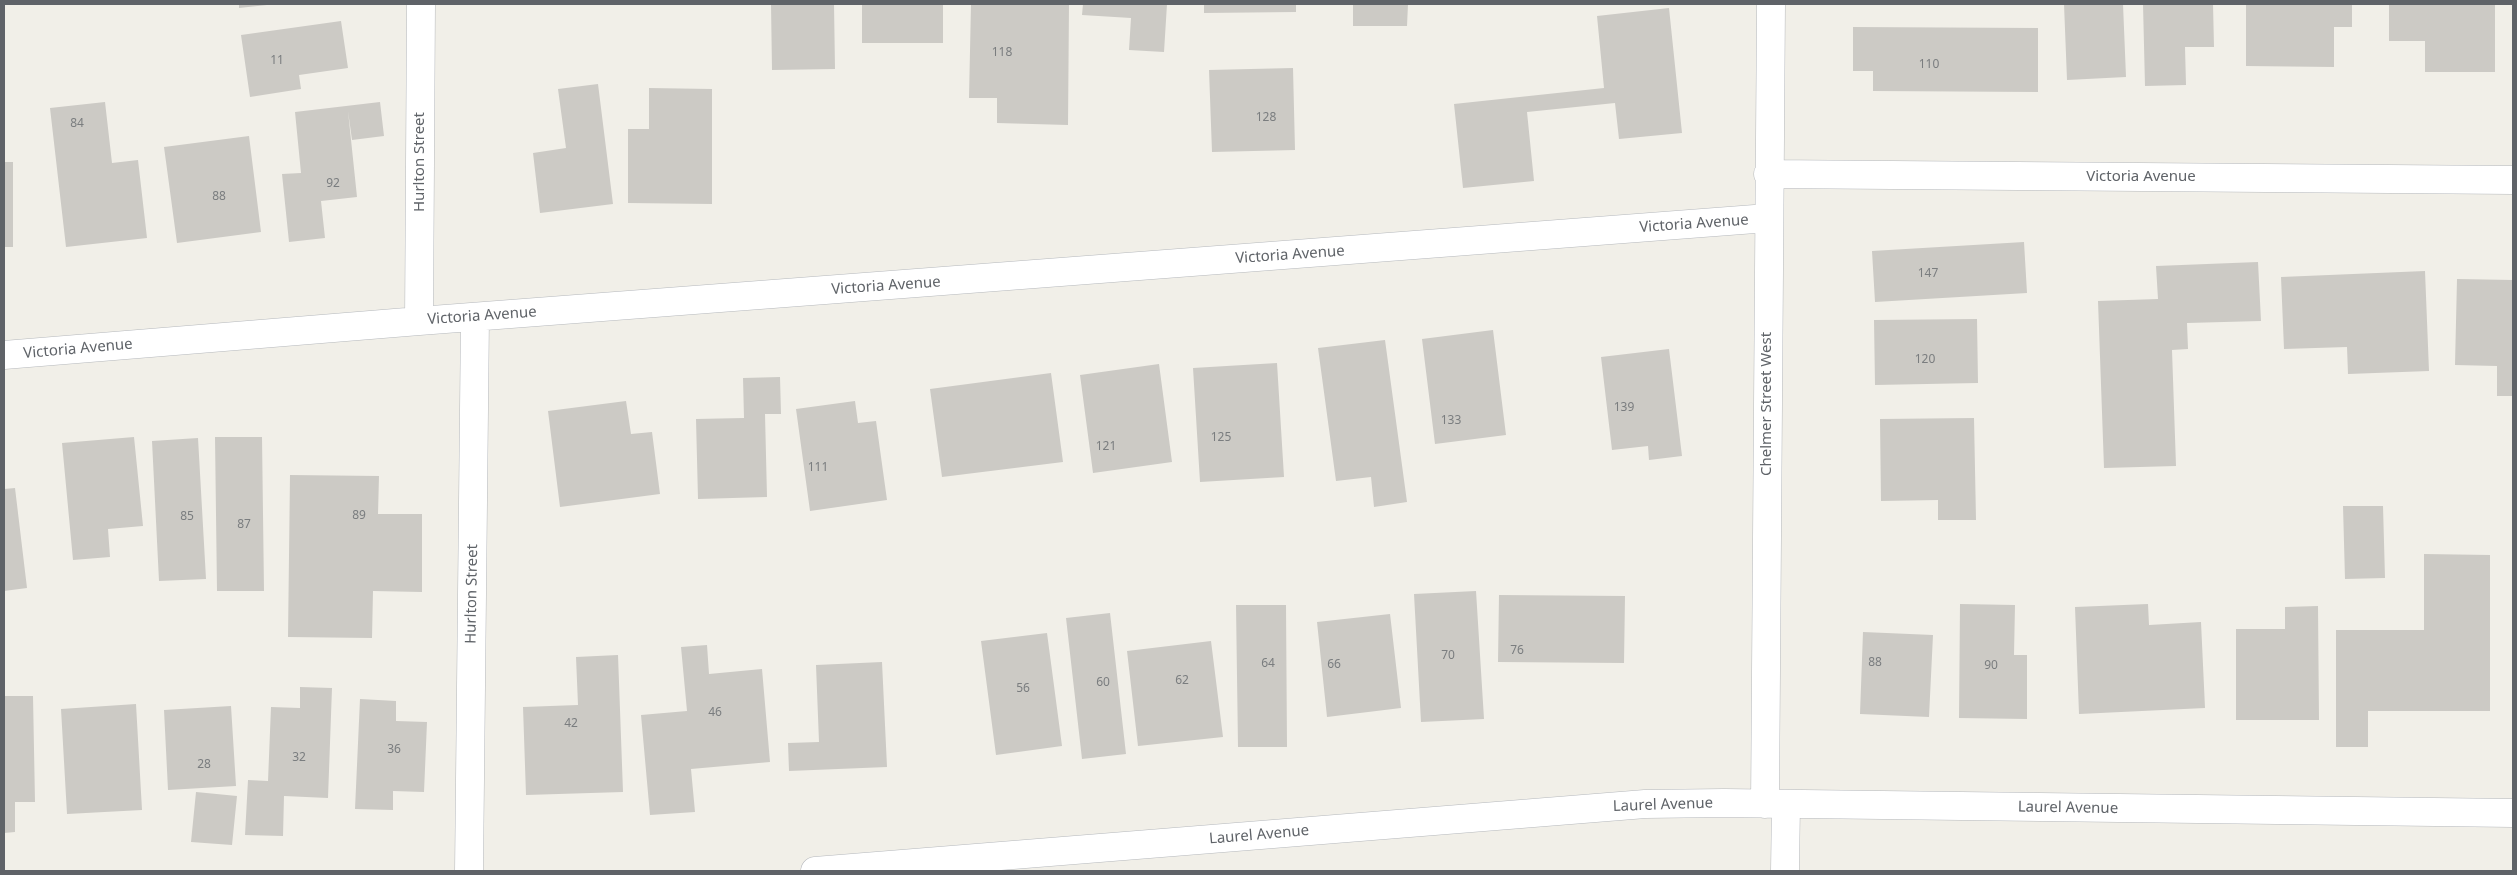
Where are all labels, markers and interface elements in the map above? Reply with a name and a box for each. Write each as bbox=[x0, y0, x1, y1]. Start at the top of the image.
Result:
house number: 118 bbox=[992, 46, 1012, 60]
house number: 11 bbox=[270, 54, 284, 68]
house number: 110 bbox=[1919, 58, 1939, 72]
house number: 128 bbox=[1256, 111, 1276, 125]
street label: Hurlton Street bbox=[411, 112, 429, 212]
house number: 84 bbox=[70, 117, 84, 131]
street label: Victoria Avenue bbox=[2086, 168, 2196, 186]
house number: 92 bbox=[326, 177, 340, 191]
house number: 88 bbox=[212, 190, 226, 204]
street label: Victoria Avenue bbox=[1639, 211, 1749, 237]
street label: Victoria Avenue bbox=[1235, 242, 1345, 268]
house number: 147 bbox=[1918, 267, 1938, 281]
street label: Victoria Avenue bbox=[831, 273, 941, 299]
street label: Victoria Avenue bbox=[427, 303, 537, 329]
street label: Chelmer Street West bbox=[1758, 332, 1776, 476]
street label: Victoria Avenue bbox=[23, 335, 133, 363]
house number: 120 bbox=[1915, 353, 1935, 367]
house number: 139 bbox=[1614, 401, 1634, 415]
house number: 133 bbox=[1441, 414, 1461, 428]
house number: 125 bbox=[1211, 431, 1231, 445]
house number: 121 bbox=[1096, 440, 1116, 454]
house number: 111 bbox=[808, 461, 828, 475]
house number: 89 bbox=[352, 509, 366, 523]
house number: 85 bbox=[180, 510, 194, 524]
house number: 87 bbox=[237, 518, 251, 532]
street label: Hurlton Street bbox=[462, 544, 482, 644]
house number: 76 bbox=[1510, 644, 1524, 658]
house number: 70 bbox=[1441, 649, 1455, 663]
house number: 88 bbox=[1868, 656, 1882, 670]
house number: 64 bbox=[1261, 657, 1275, 671]
house number: 66 bbox=[1327, 658, 1341, 672]
house number: 90 bbox=[1984, 659, 1998, 673]
house number: 62 bbox=[1175, 674, 1189, 688]
house number: 60 bbox=[1096, 676, 1110, 690]
house number: 56 bbox=[1016, 682, 1030, 696]
house number: 46 bbox=[708, 706, 722, 720]
house number: 42 bbox=[564, 717, 578, 731]
house number: 36 bbox=[387, 743, 401, 757]
house number: 32 bbox=[292, 751, 306, 765]
house number: 28 bbox=[197, 758, 211, 772]
street label: Laurel Avenue bbox=[1613, 794, 1713, 816]
street label: Laurel Avenue bbox=[2018, 798, 2118, 818]
street label: Laurel Avenue bbox=[1208, 822, 1310, 848]

